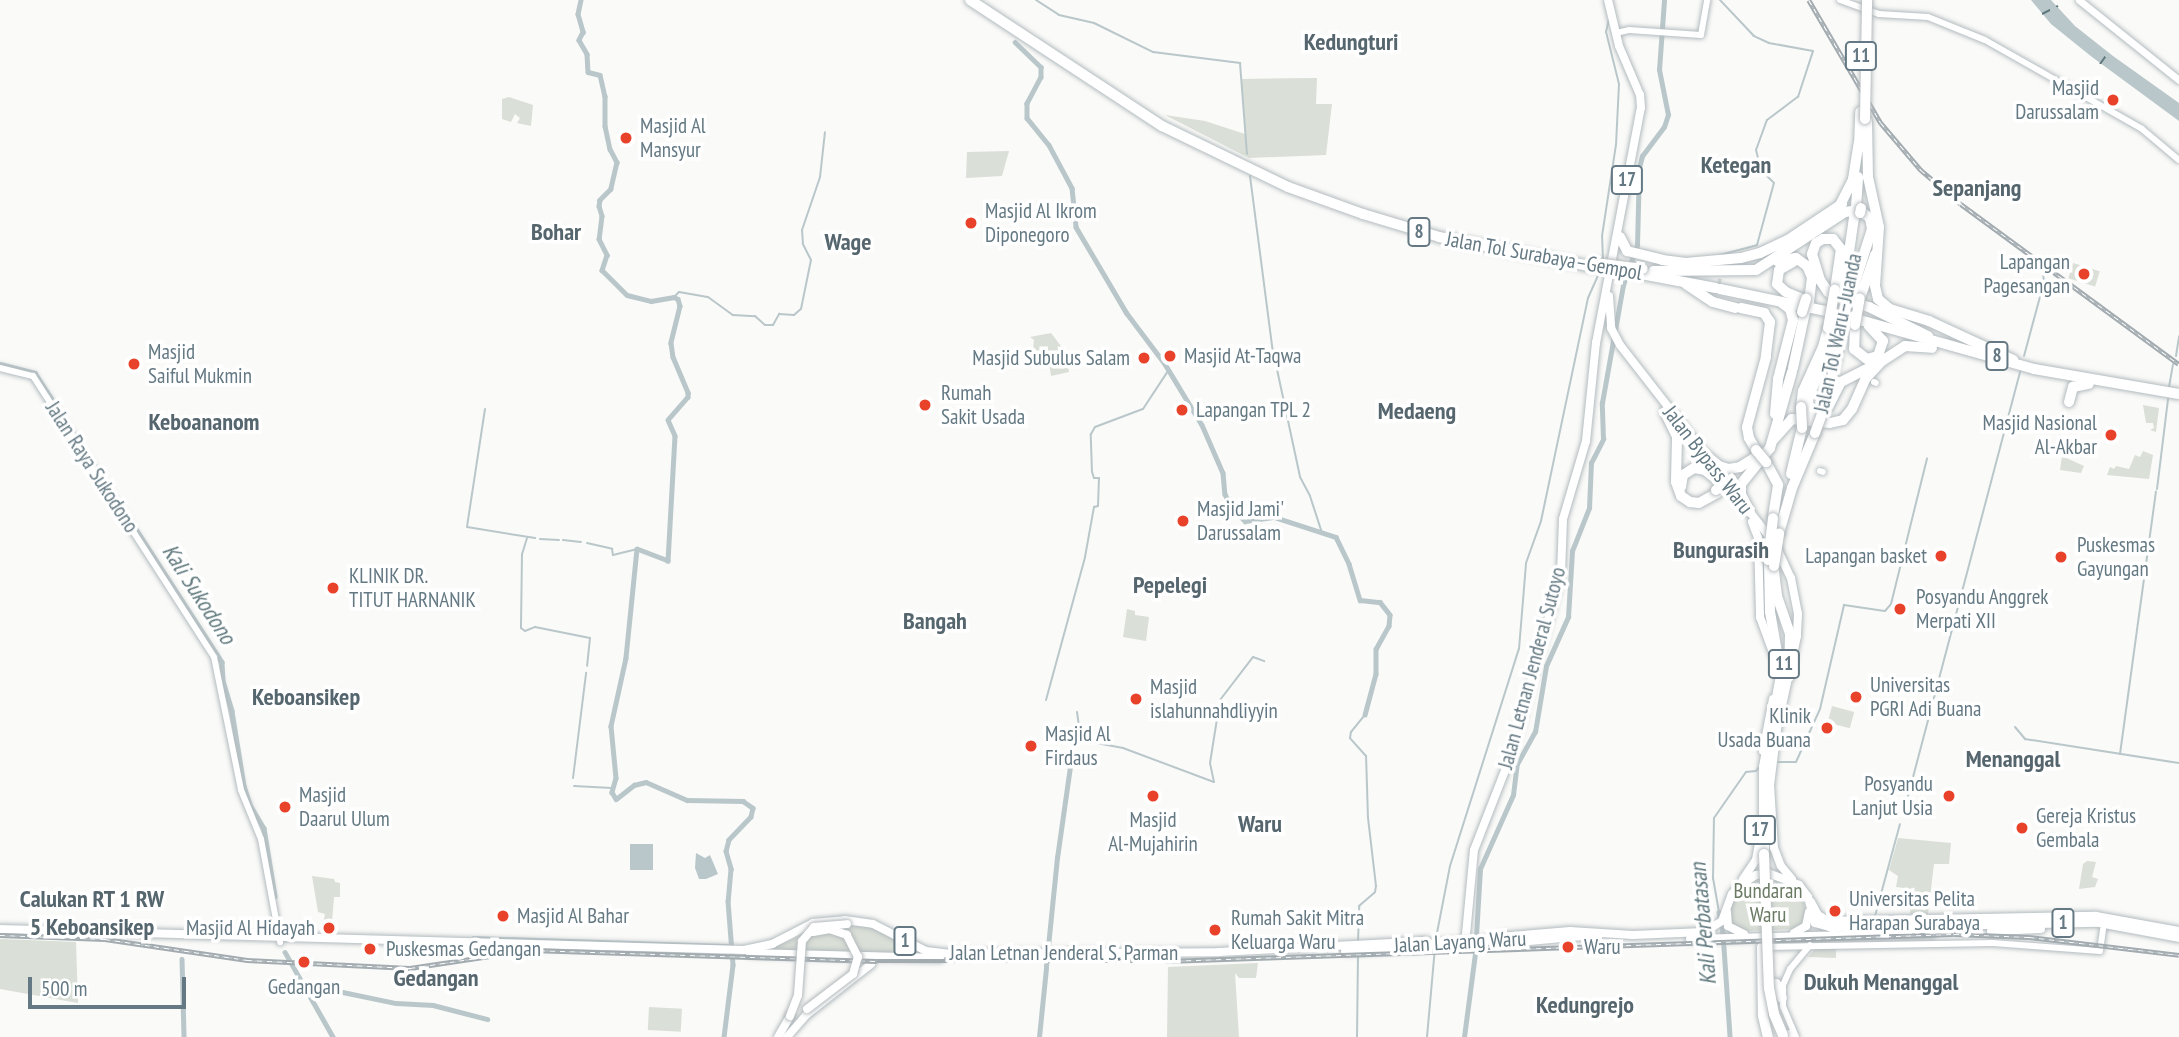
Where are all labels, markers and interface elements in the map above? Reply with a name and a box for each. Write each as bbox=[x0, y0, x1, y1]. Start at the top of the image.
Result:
district label: Kedungturi bbox=[1304, 28, 1398, 56]
road number: 11 bbox=[1843, 40, 1878, 72]
place label: Masjid Darussalam bbox=[2015, 75, 2099, 125]
marker: Masjid Darussalam bbox=[2105, 92, 2121, 108]
place label: Masjid Al Mansyur bbox=[640, 113, 706, 163]
marker: Masjid Al Mansyur bbox=[618, 130, 634, 146]
district label: Ketegan bbox=[1701, 151, 1771, 179]
road number: 17 bbox=[1610, 164, 1644, 196]
district label: Sepanjang bbox=[1933, 174, 2021, 202]
place label: Masjid Al Ikrom Diponegoro bbox=[985, 198, 1097, 248]
marker: Masjid Al Ikrom Diponegoro bbox=[963, 215, 979, 231]
road number: 8 bbox=[1407, 216, 1431, 248]
district label: Bohar bbox=[531, 218, 581, 246]
street label: Jalan Tol Surabaya–Gempol bbox=[1444, 226, 1644, 286]
district label: Wage bbox=[824, 228, 872, 256]
place label: Lapangan Pagesangan bbox=[1984, 249, 2070, 299]
street label: Jalan Tol Waru–Juanda bbox=[1809, 251, 1867, 415]
marker: Lapangan Pagesangan bbox=[2076, 266, 2092, 282]
place label: Masjid Saiful Mukmin bbox=[148, 339, 252, 389]
road number: 8 bbox=[1985, 340, 2009, 372]
place label: Masjid At-Taqwa bbox=[1184, 343, 1302, 369]
place label: Masjid Subulus Salam bbox=[972, 345, 1130, 371]
marker: Masjid At-Taqwa bbox=[1162, 348, 1178, 364]
marker: Masjid Subulus Salam bbox=[1136, 350, 1152, 366]
marker: Masjid Saiful Mukmin bbox=[126, 356, 142, 372]
place label: Rumah Sakit Usada bbox=[941, 380, 1025, 430]
marker: Rumah Sakit Usada bbox=[915, 395, 935, 415]
street label: Jalan Raya Sukodono bbox=[40, 397, 144, 537]
place label: Lapangan TPL 2 bbox=[1196, 397, 1312, 423]
district label: Medaeng bbox=[1378, 397, 1456, 425]
street label: Jalan Bypass Waru bbox=[1658, 401, 1758, 519]
marker: Lapangan TPL 2 bbox=[1174, 402, 1190, 418]
district label: Keboananom bbox=[148, 408, 260, 436]
place label: Masjid Nasional Al-Akbar bbox=[1983, 410, 2097, 460]
marker: Masjid Nasional Al-Akbar bbox=[2103, 427, 2119, 443]
place label: Masjid Jami' Darussalam bbox=[1197, 496, 1284, 546]
marker: Masjid Jami' Darussalam bbox=[1175, 513, 1191, 529]
place label: Puskesmas Gayungan bbox=[2077, 532, 2155, 582]
district label: Bungurasih bbox=[1673, 536, 1769, 564]
water label: Kali Sukodono bbox=[156, 539, 242, 649]
place label: Lapangan basket bbox=[1805, 543, 1927, 569]
marker: Puskesmas Gayungan bbox=[2051, 547, 2071, 567]
marker: Lapangan basket bbox=[1933, 548, 1949, 564]
place label: KLINIK DR. TITUT HARNANIK bbox=[349, 563, 476, 613]
street label: Jalan Letnan Jenderal Sutoyo bbox=[1493, 564, 1571, 772]
district label: Pepelegi bbox=[1133, 571, 1207, 599]
marker: KLINIK DR. TITUT HARNANIK bbox=[323, 578, 343, 598]
place label: Posyandu Anggrek Merpati XII bbox=[1916, 584, 2049, 634]
marker: Posyandu Anggrek Merpati XII bbox=[1890, 599, 1910, 619]
district label: Bangah bbox=[903, 607, 967, 635]
road number: 11 bbox=[1766, 649, 1802, 680]
place label: Universitas PGRI Adi Buana bbox=[1870, 672, 1982, 722]
place label: Masjid islahunnahdliyyin bbox=[1150, 674, 1278, 724]
district label: Keboansikep bbox=[252, 683, 360, 711]
marker: Universitas PGRI Adi Buana bbox=[1848, 689, 1864, 705]
marker: Masjid islahunnahdliyyin bbox=[1128, 691, 1144, 707]
place label: Klinik Usada Buana bbox=[1718, 703, 1811, 753]
marker: Klinik Usada Buana bbox=[1817, 718, 1837, 738]
place label: Masjid Al Firdaus bbox=[1045, 721, 1111, 771]
marker: Masjid Al Firdaus bbox=[1023, 738, 1039, 754]
district label: Menanggal bbox=[1966, 745, 2060, 773]
place label: Posyandu Lanjut Usia bbox=[1852, 771, 1933, 821]
place label: Masjid Daarul Ulum bbox=[299, 782, 390, 832]
marker: Posyandu Lanjut Usia bbox=[1939, 786, 1959, 806]
marker: Masjid Al-Mujahirin bbox=[1145, 788, 1161, 804]
marker: Masjid Daarul Ulum bbox=[277, 799, 293, 815]
place label: Gereja Kristus Gembala bbox=[2036, 803, 2136, 853]
place label: Masjid Al-Mujahirin bbox=[1108, 807, 1198, 857]
district label: Waru bbox=[1238, 810, 1282, 838]
road number: 17 bbox=[1742, 814, 1778, 846]
marker: Gereja Kristus Gembala bbox=[2014, 820, 2030, 836]
water label: Kali Perbatasan bbox=[1684, 862, 1722, 986]
park label: Bundaran Waru bbox=[1733, 878, 1803, 928]
district label: Calukan RT 1 RW 5 Keboansikep bbox=[19, 885, 165, 941]
place label: Universitas Pelita Harapan Surabaya bbox=[1849, 886, 1980, 936]
place label: Masjid Al Bahar bbox=[517, 903, 629, 929]
marker: Universitas Pelita Harapan Surabaya bbox=[1827, 903, 1843, 919]
place label: Rumah Sakit Mitra Keluarga Waru bbox=[1231, 905, 1364, 955]
marker: Masjid Al Bahar bbox=[495, 908, 511, 924]
road number: 1 bbox=[2051, 908, 2075, 939]
place label: Masjid Al Hidayah bbox=[185, 915, 315, 941]
marker: Masjid Al Hidayah bbox=[321, 920, 337, 936]
marker: Rumah Sakit Mitra Keluarga Waru bbox=[1205, 920, 1225, 940]
road number: 1 bbox=[893, 925, 917, 956]
street label: Jalan Layang Waru bbox=[1393, 926, 1527, 958]
place label: Waru bbox=[1584, 934, 1621, 960]
place label: Puskesmas Gedangan bbox=[386, 936, 541, 962]
marker: Waru bbox=[1558, 937, 1578, 957]
marker: Puskesmas Gedangan bbox=[360, 939, 380, 959]
street label: Jalan Letnan Jenderal S. Parman bbox=[949, 940, 1179, 966]
marker: Gedangan bbox=[294, 952, 314, 972]
scale bar bbox=[32, 964, 189, 1008]
district label: Gedangan bbox=[393, 964, 479, 992]
district label: Dukuh Menanggal bbox=[1804, 968, 1958, 996]
place label: Gedangan bbox=[268, 974, 340, 1000]
text: 500 m bbox=[41, 975, 87, 1002]
district label: Kedungrejo bbox=[1536, 991, 1634, 1019]

